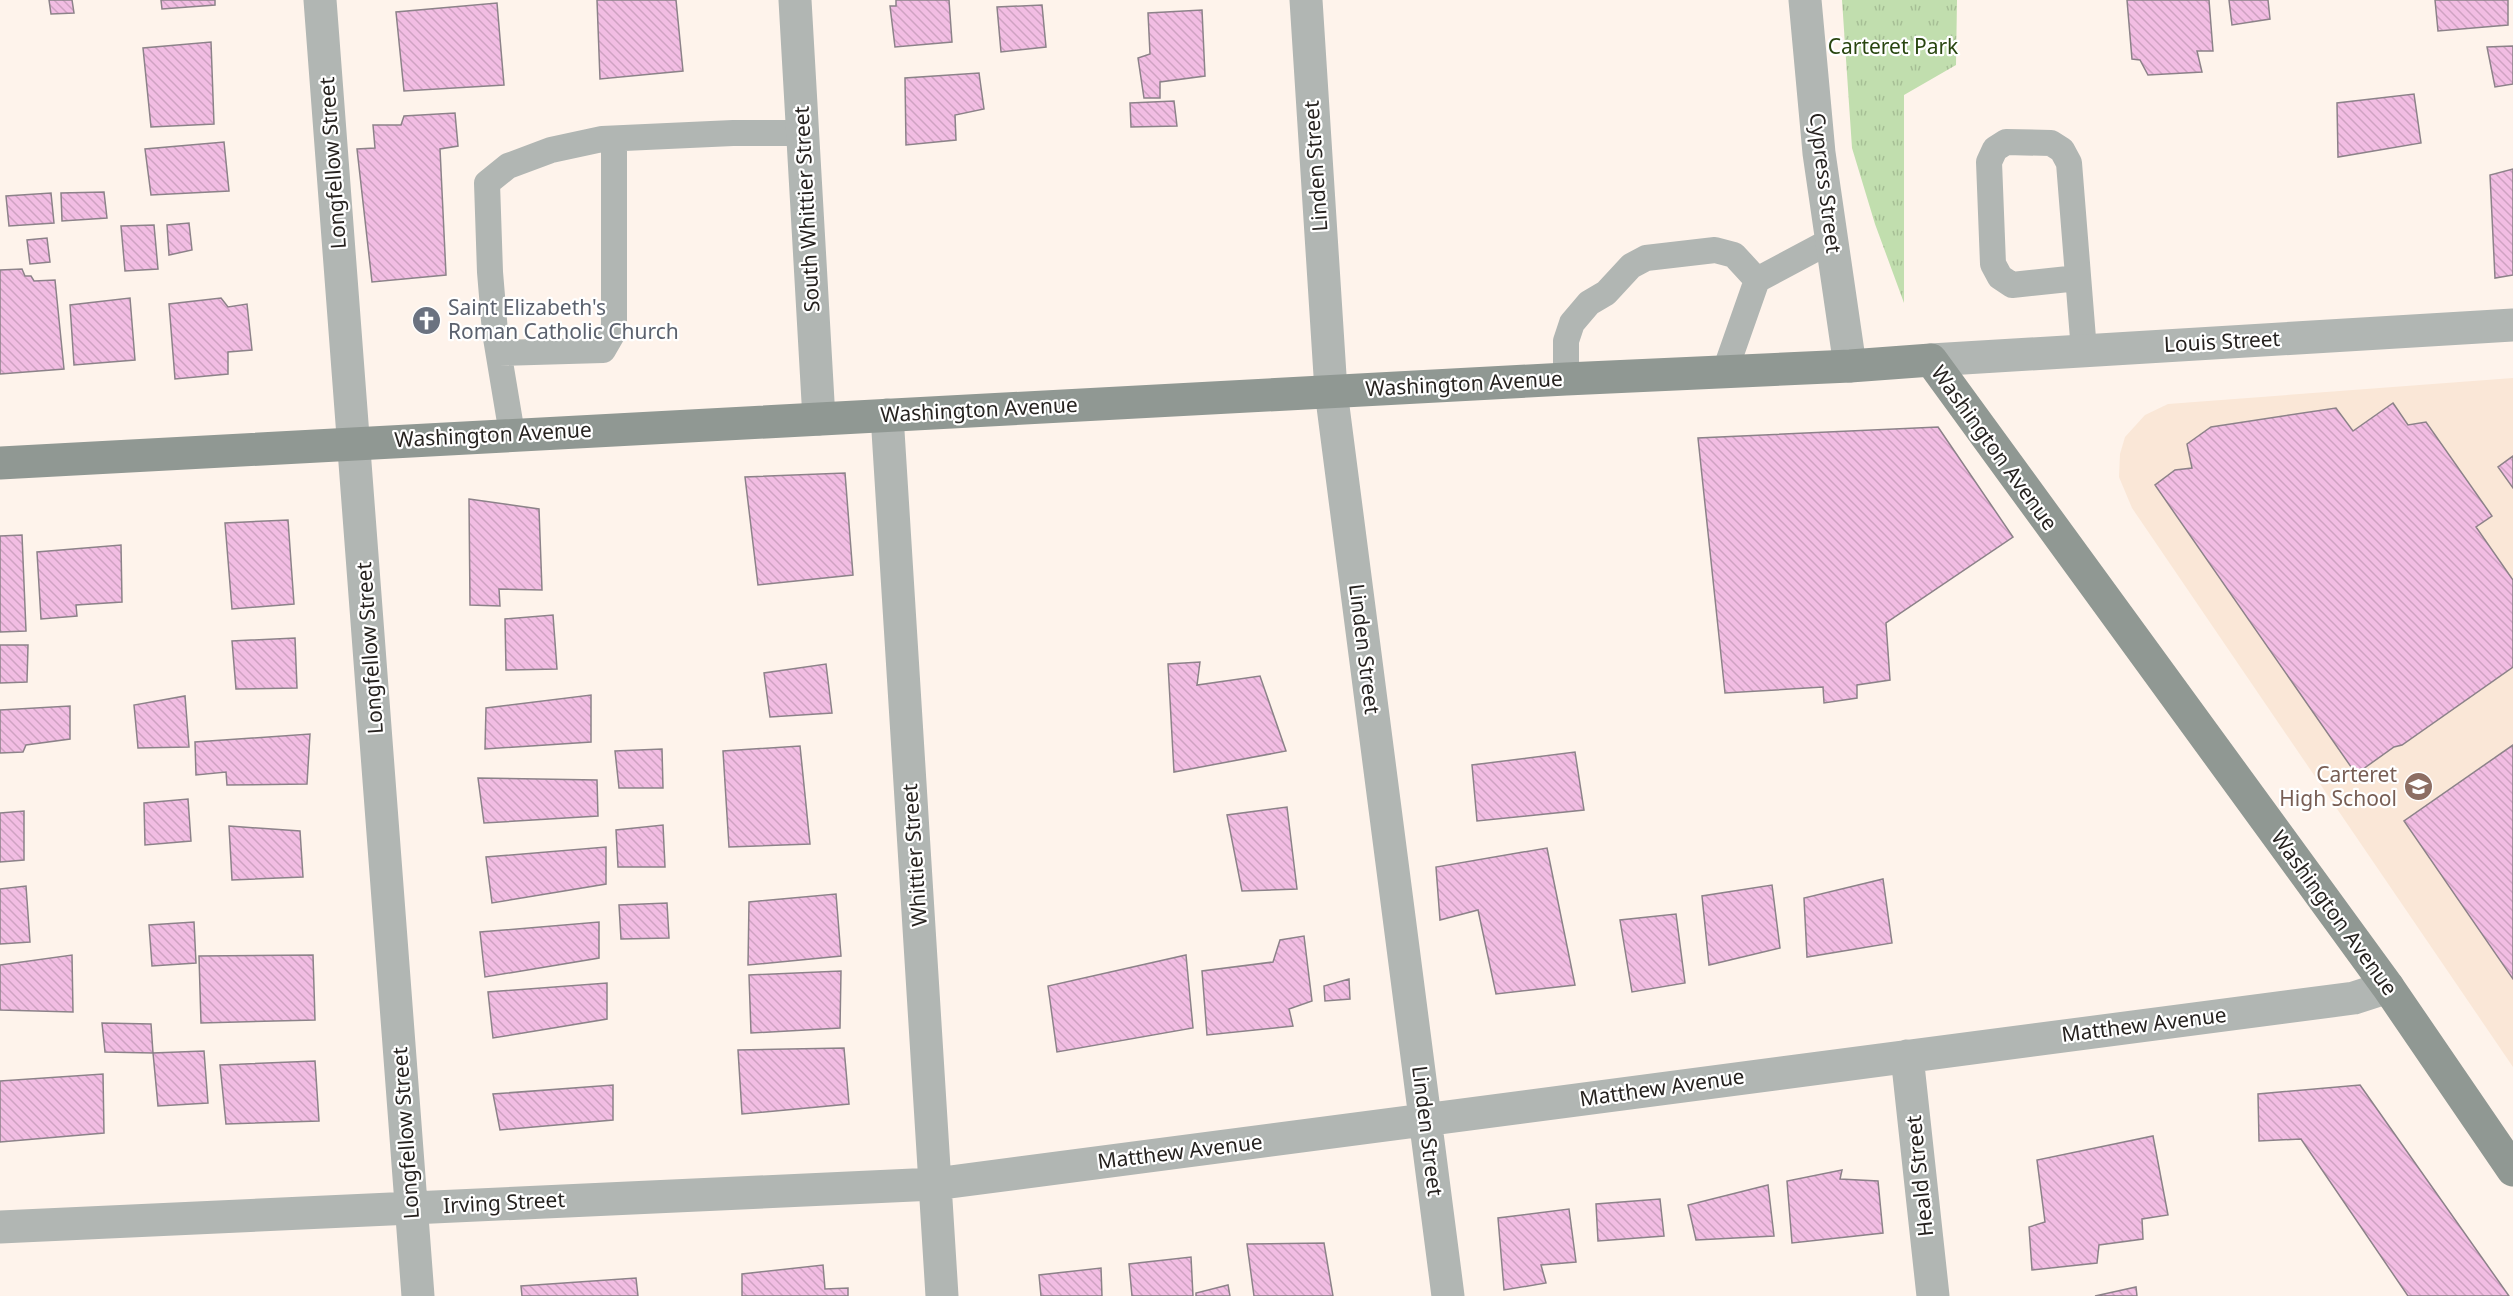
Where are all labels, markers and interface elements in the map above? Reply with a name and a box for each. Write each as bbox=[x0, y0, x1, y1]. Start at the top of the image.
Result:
park label: Carteret Park bbox=[1828, 32, 1959, 60]
street label: Longfellow Street bbox=[312, 76, 352, 250]
street label: Linden Street bbox=[1296, 99, 1334, 233]
street label: South Whittier Street bbox=[787, 105, 825, 313]
street label: Cypress Street bbox=[1803, 111, 1849, 255]
place label: Saint Elizabeth's Roman Catholic Church bbox=[448, 293, 679, 345]
church icon: Saint Elizabeth's Roman Catholic Church bbox=[411, 304, 443, 336]
street label: Louis Street bbox=[2163, 324, 2281, 358]
street label: Washington Avenue bbox=[1925, 359, 2064, 536]
street label: Washington Avenue bbox=[1364, 364, 1563, 402]
street label: Washington Avenue bbox=[879, 390, 1078, 428]
street label: Washington Avenue bbox=[393, 415, 592, 453]
street label: Longfellow Street bbox=[349, 561, 389, 735]
street label: Linden Street bbox=[1343, 582, 1387, 716]
place label: Carteret High School bbox=[2279, 760, 2397, 812]
school or university icon: Carteret High School bbox=[2402, 771, 2434, 803]
street label: Whittier Street bbox=[895, 782, 933, 927]
street label: Washington Avenue bbox=[2265, 824, 2404, 1001]
street label: Matthew Avenue bbox=[2060, 1000, 2228, 1048]
street label: Longfellow Street bbox=[385, 1046, 425, 1220]
street label: Matthew Avenue bbox=[1578, 1062, 1746, 1112]
street label: Linden Street bbox=[1406, 1064, 1450, 1198]
street label: Heald Street bbox=[1899, 1114, 1939, 1238]
street label: Matthew Avenue bbox=[1096, 1127, 1264, 1175]
street label: Irving Street bbox=[442, 1185, 566, 1219]

